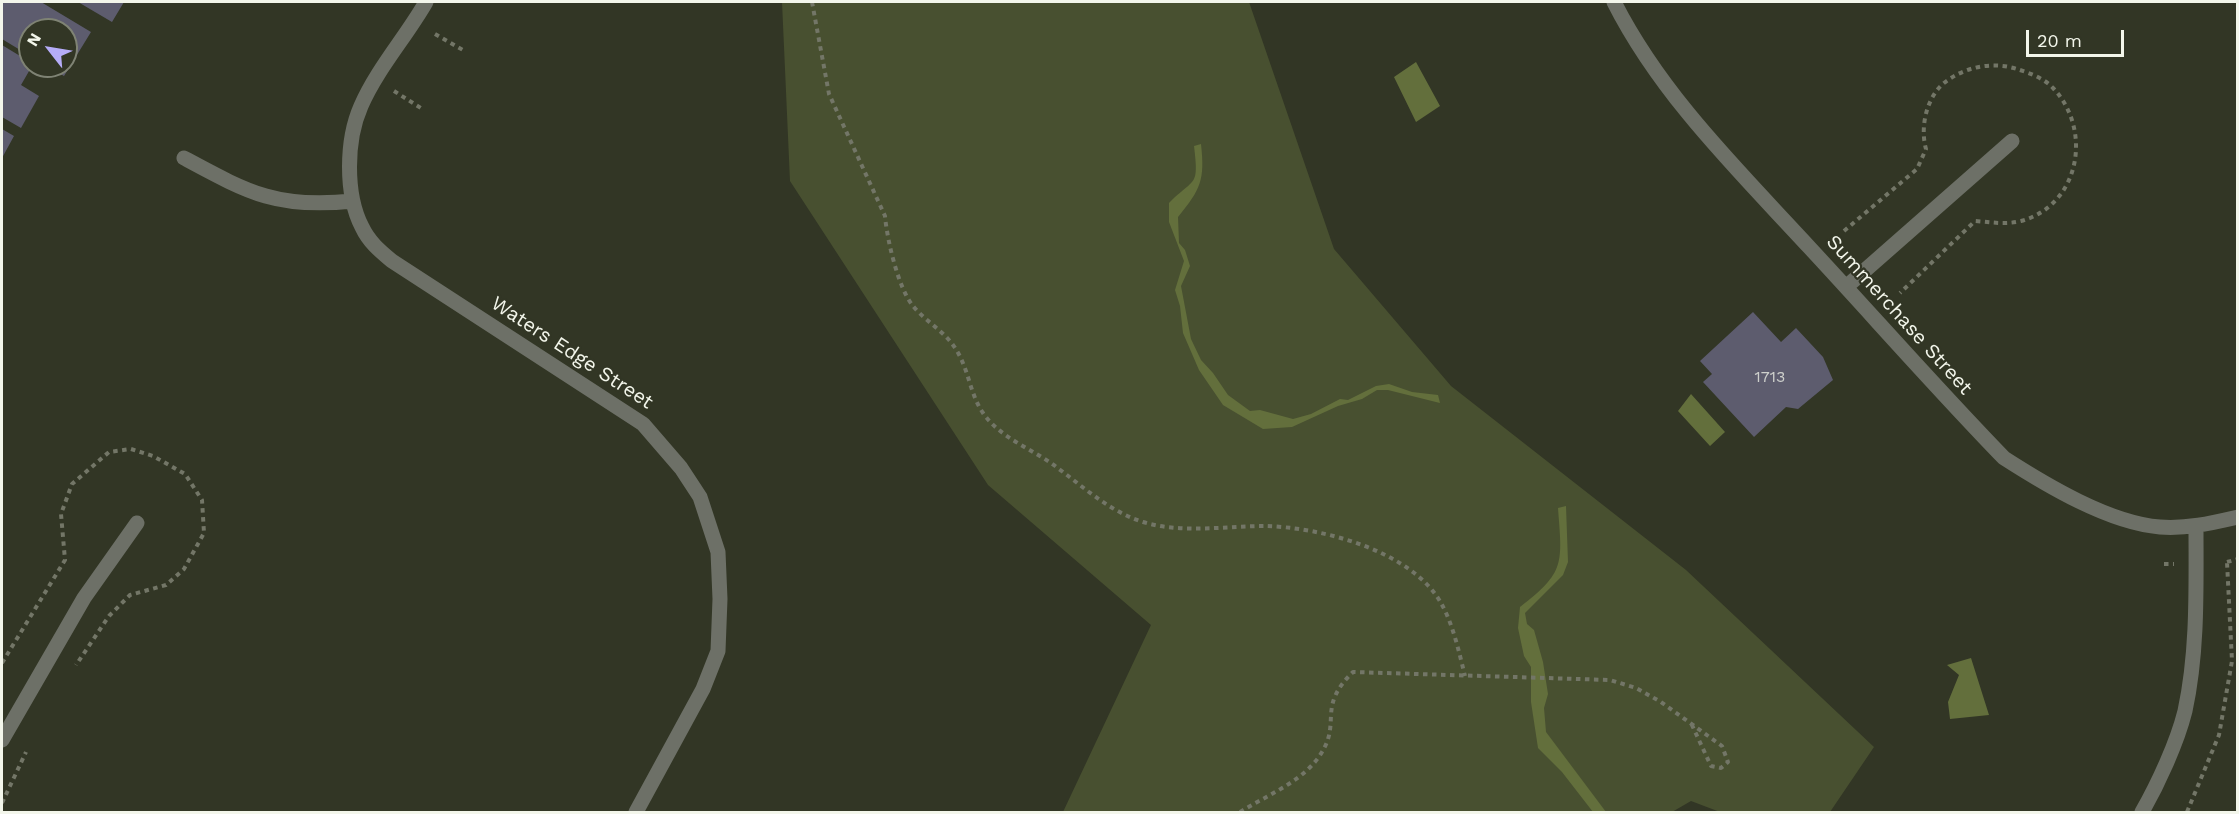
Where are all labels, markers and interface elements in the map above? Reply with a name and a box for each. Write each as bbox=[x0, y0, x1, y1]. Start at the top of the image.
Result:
north arrow bbox=[18, 18, 78, 78]
scale bar bbox=[2029, 18, 2126, 56]
text: N bbox=[23, 30, 45, 49]
text: 20 m bbox=[2037, 30, 2082, 51]
street label: Summerchase Street bbox=[1821, 230, 1977, 400]
street label: Waters Edge Street bbox=[486, 292, 658, 414]
house number: 1713 bbox=[1755, 367, 1785, 387]

